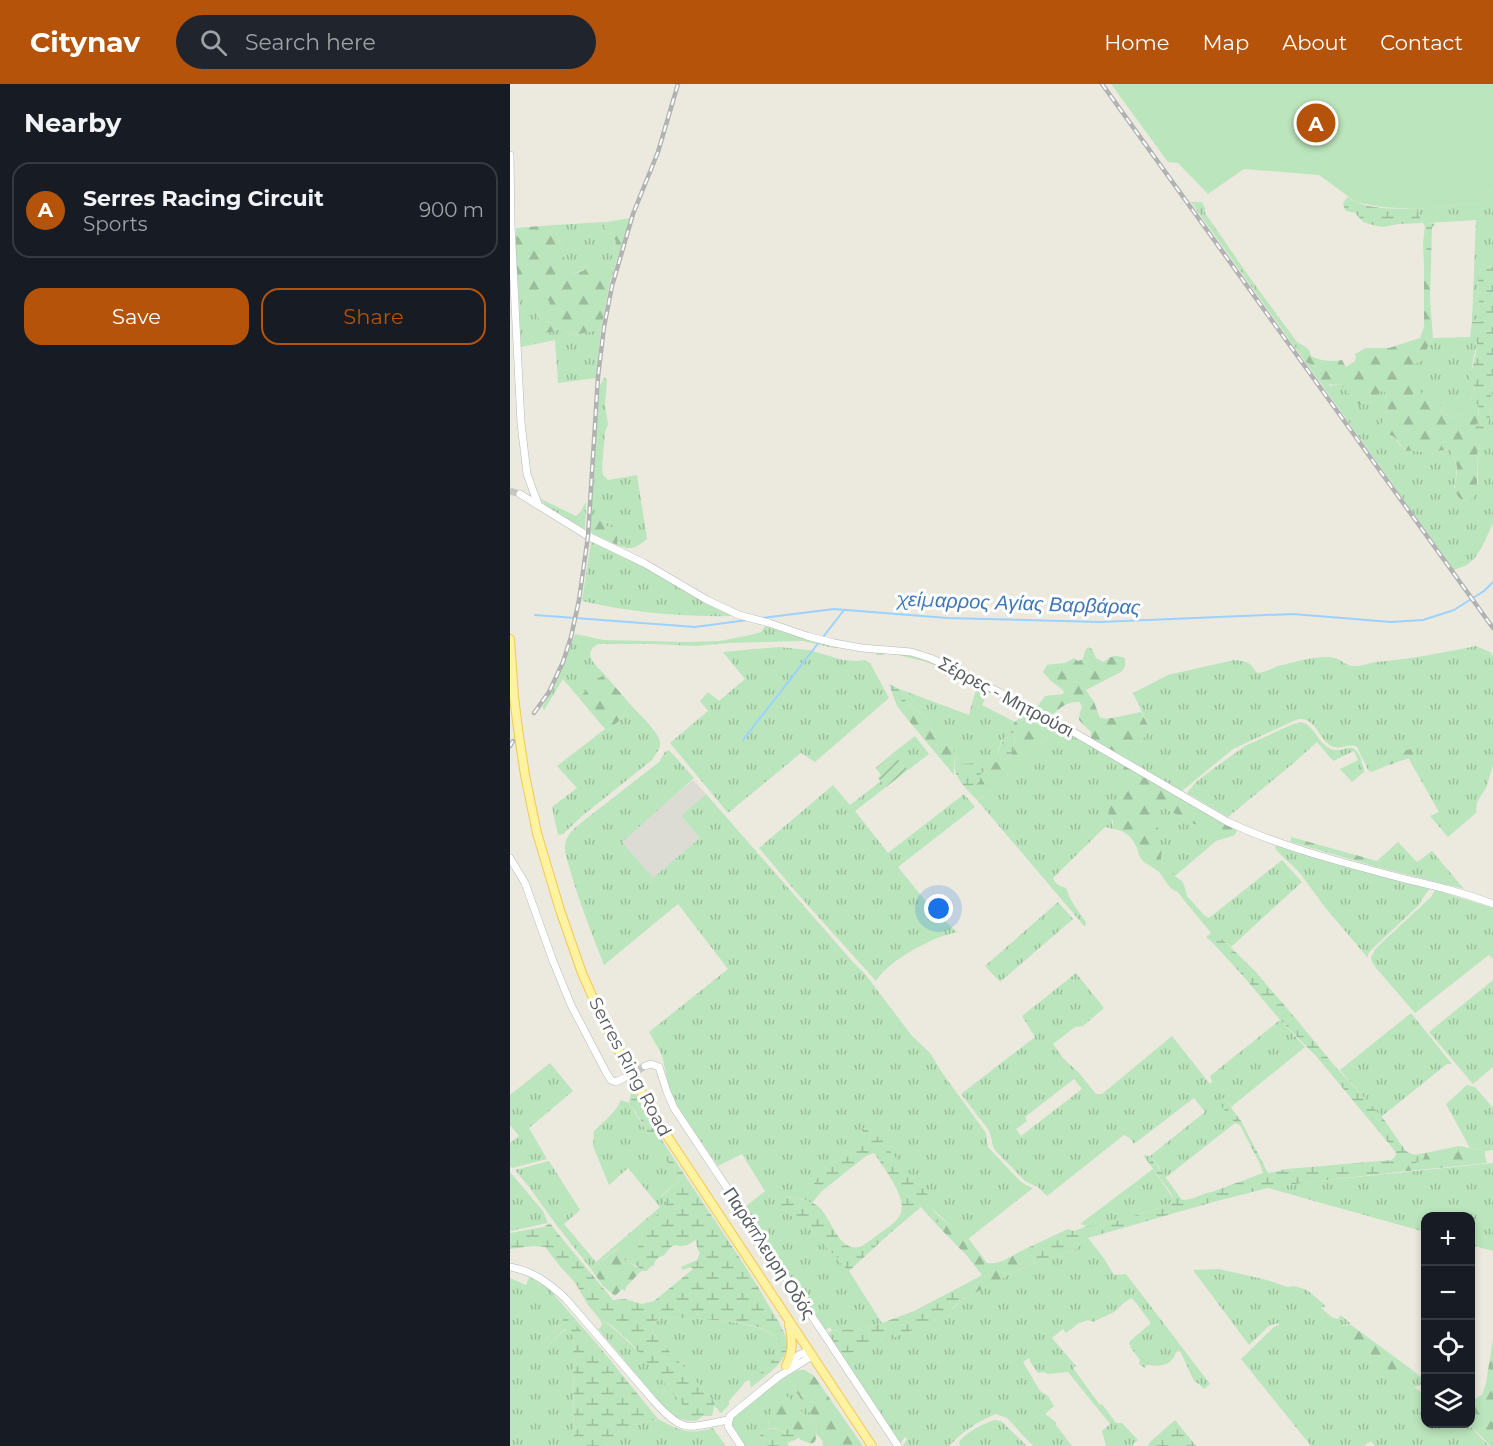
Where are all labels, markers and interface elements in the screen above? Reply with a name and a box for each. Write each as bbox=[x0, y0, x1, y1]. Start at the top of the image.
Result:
search box bbox=[176, 15, 596, 69]
text: Citynav bbox=[30, 25, 140, 59]
icon: search bbox=[197, 26, 230, 59]
text: Search here bbox=[245, 29, 376, 56]
text: Home bbox=[1104, 30, 1169, 55]
text: Map bbox=[1202, 30, 1249, 55]
text: About bbox=[1282, 30, 1347, 55]
text: Contact bbox=[1380, 30, 1463, 55]
pin: A bbox=[1296, 100, 1336, 146]
text: Nearby bbox=[24, 107, 121, 139]
text: Serres Racing Circuit bbox=[83, 185, 324, 212]
text: A bbox=[38, 198, 53, 222]
text: 900 m bbox=[419, 198, 484, 222]
text: Sports bbox=[83, 212, 148, 236]
button: Save bbox=[24, 288, 249, 345]
button: Share bbox=[261, 288, 486, 345]
water label: χείμαρρος Αγίας Βαρβάρας bbox=[895, 587, 1141, 619]
street label: Σέρρες - Μητρούσι bbox=[935, 652, 1077, 742]
your location bbox=[924, 894, 953, 923]
street label: Serres Ring Road bbox=[584, 994, 676, 1140]
street label: Παράπλευρη Οδός bbox=[718, 1183, 820, 1323]
map controls bbox=[1421, 1212, 1475, 1428]
button: + bbox=[1421, 1212, 1475, 1266]
button: − bbox=[1421, 1266, 1475, 1320]
button: locate bbox=[1421, 1320, 1475, 1374]
button: layers bbox=[1421, 1374, 1475, 1428]

